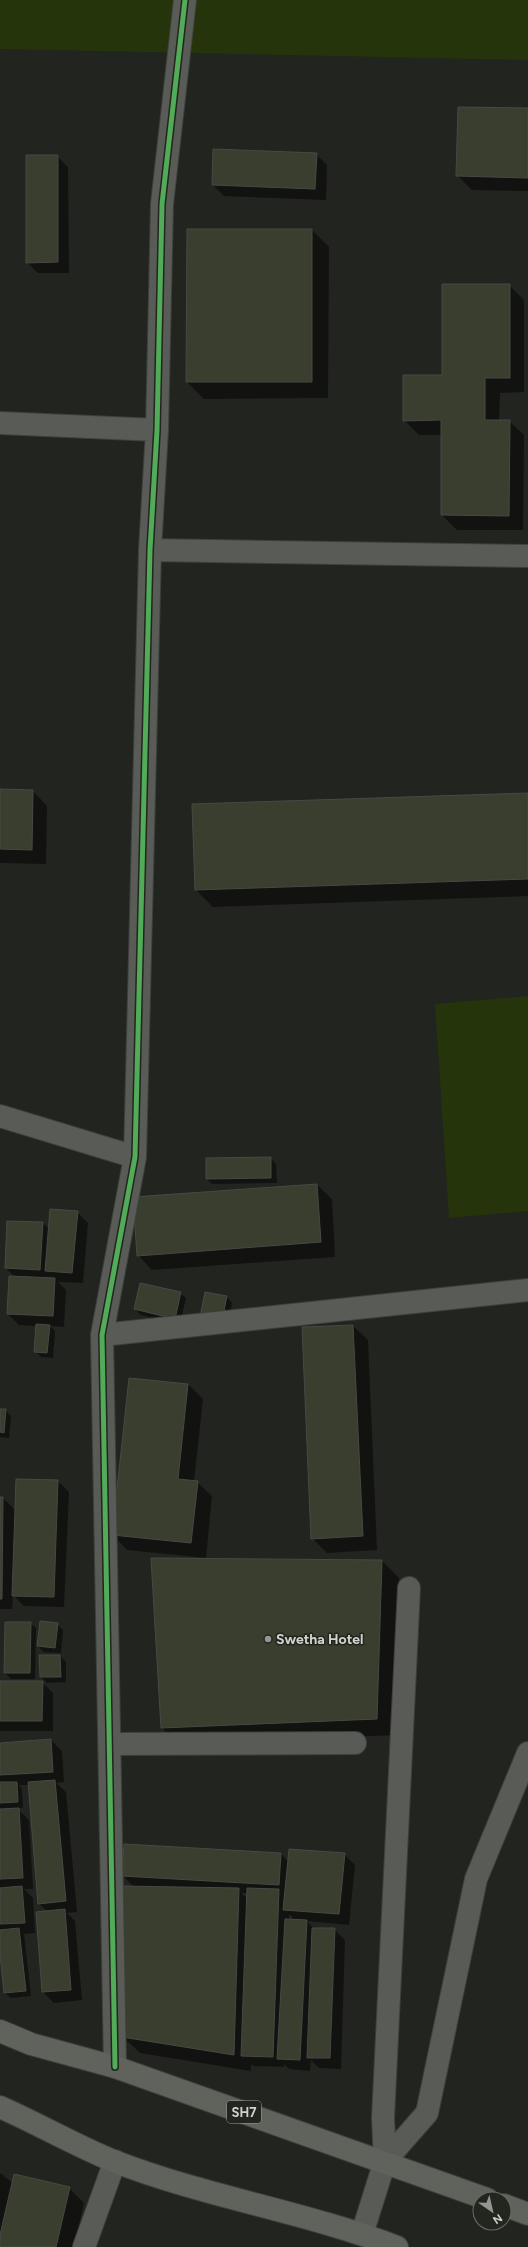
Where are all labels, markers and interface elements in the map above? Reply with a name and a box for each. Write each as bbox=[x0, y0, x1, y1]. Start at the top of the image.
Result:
place label: Swetha Hotel bbox=[276, 1631, 363, 1648]
marker: Swetha Hotel bbox=[263, 1634, 273, 1644]
road number: SH7 bbox=[227, 2101, 261, 2123]
north arrow bbox=[472, 2191, 512, 2231]
text: N bbox=[490, 2211, 504, 2227]

